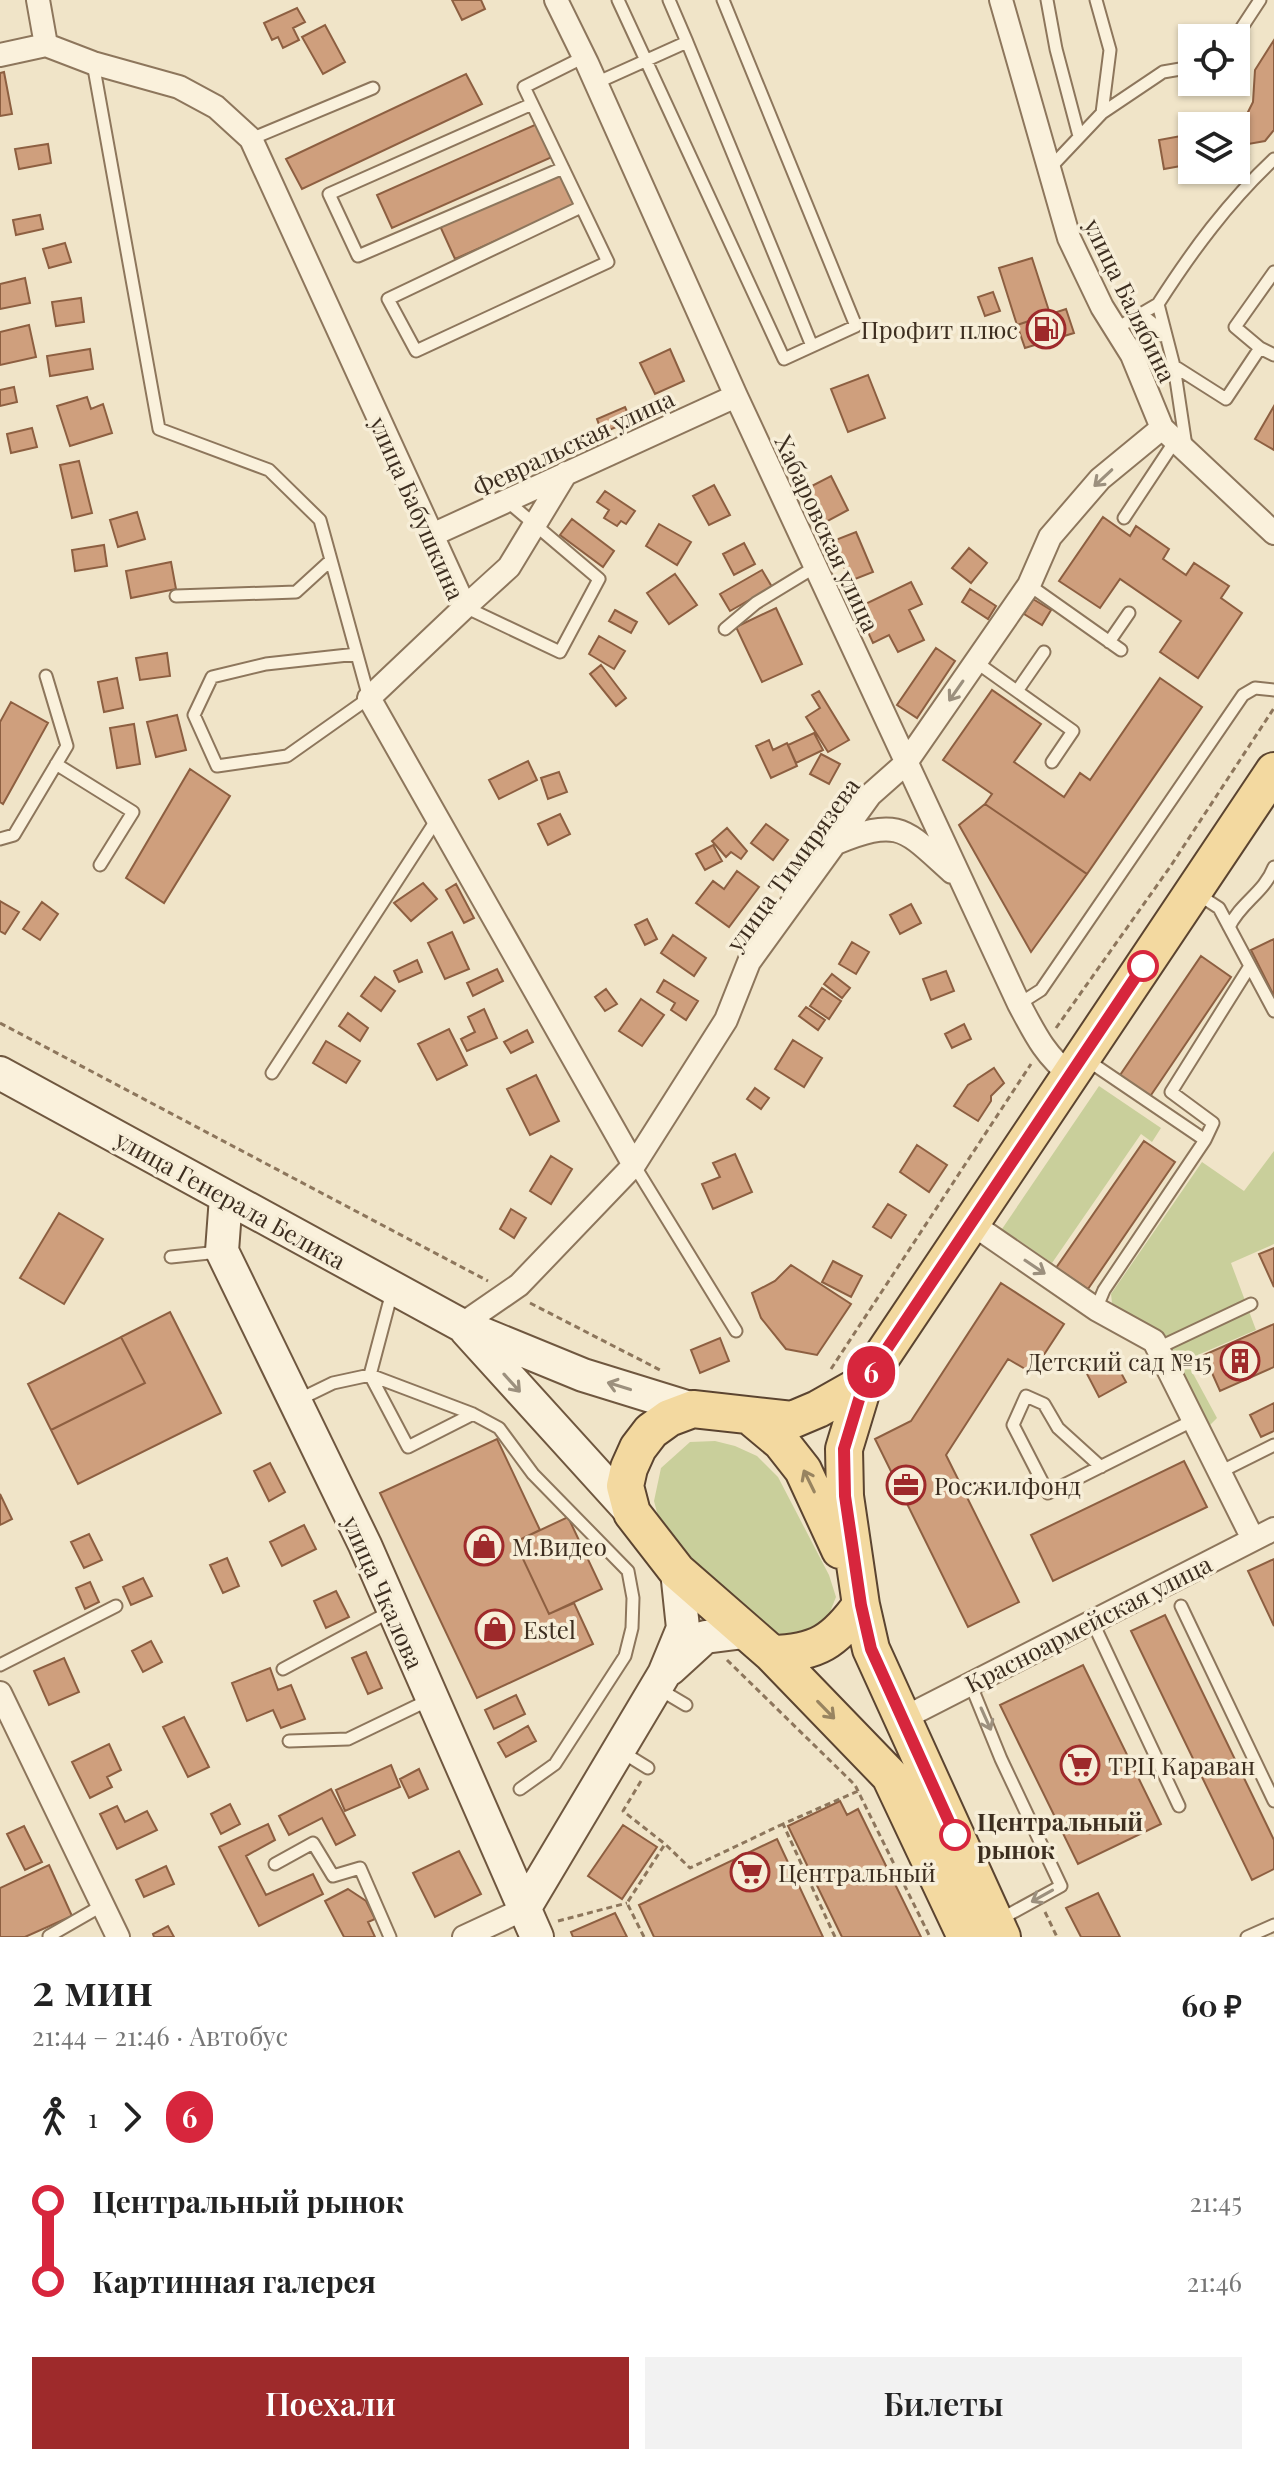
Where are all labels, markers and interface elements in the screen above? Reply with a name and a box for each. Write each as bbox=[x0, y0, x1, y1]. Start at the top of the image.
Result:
map controls bbox=[1178, 24, 1250, 184]
button: locate bbox=[1178, 24, 1250, 96]
button: layers bbox=[1178, 112, 1250, 184]
street label: улица Балябина bbox=[1077, 212, 1184, 387]
fuel station icon: Профит плюс bbox=[1025, 308, 1067, 350]
place label: Профит плюс bbox=[861, 313, 1018, 345]
street label: Февральская улица bbox=[467, 381, 679, 503]
street label: улица Бабушкина bbox=[363, 410, 473, 605]
street label: Хабаровская улица bbox=[768, 429, 888, 637]
one-way arrow bbox=[1093, 469, 1113, 487]
one-way arrow bbox=[948, 680, 964, 702]
street label: улица Тимирязева bbox=[717, 771, 866, 958]
unlabelled marker bbox=[1128, 951, 1158, 981]
street label: улица Генерала Белика bbox=[109, 1122, 352, 1276]
one-way arrow bbox=[1024, 1259, 1046, 1275]
building icon: Детский сад №15 bbox=[1219, 1340, 1261, 1382]
place label: Детский сад №15 bbox=[1027, 1345, 1212, 1377]
line badge: 6 bbox=[845, 1346, 897, 1398]
text: 6 bbox=[863, 1353, 879, 1390]
one-way arrow bbox=[503, 1373, 521, 1393]
one-way arrow bbox=[606, 1378, 632, 1393]
office icon: Росжилфонд bbox=[885, 1464, 927, 1506]
place label: Росжилфонд bbox=[934, 1469, 1081, 1501]
one-way arrow bbox=[801, 1470, 816, 1494]
street label: улица Чкалова bbox=[336, 1510, 432, 1674]
shop icon: М.Видео bbox=[463, 1525, 505, 1567]
place label: М.Видео bbox=[512, 1530, 607, 1562]
street label: Красноармейская улица bbox=[959, 1547, 1217, 1699]
shop icon: Estel bbox=[474, 1608, 516, 1650]
place label: Estel bbox=[523, 1613, 576, 1645]
one-way arrow bbox=[816, 1700, 835, 1719]
one-way arrow bbox=[979, 1707, 994, 1731]
supermarket icon: ТРЦ Караван bbox=[1059, 1744, 1101, 1786]
place label: ТРЦ Караван bbox=[1108, 1749, 1255, 1781]
place label: Центральный рынок bbox=[977, 1805, 1143, 1865]
marker: Центральный рынок bbox=[940, 1820, 970, 1850]
supermarket icon: Центральный bbox=[729, 1851, 771, 1893]
place label: Центральный bbox=[778, 1856, 936, 1888]
one-way arrow bbox=[1031, 1889, 1054, 1905]
text: 2 мин bbox=[32, 1958, 153, 2017]
text: 60 ₽ bbox=[1181, 1985, 1242, 2025]
text: 21:44 – 21:46 · Автобус bbox=[32, 2018, 288, 2053]
icon: walk bbox=[32, 2095, 76, 2139]
icon: forward bbox=[110, 2095, 154, 2139]
text: 6 bbox=[182, 2098, 197, 2135]
text: 1 bbox=[88, 2100, 98, 2135]
text: Центральный рынок bbox=[92, 2181, 404, 2221]
text: 21:45 bbox=[1189, 2184, 1242, 2219]
text: Картинная галерея bbox=[92, 2261, 376, 2301]
text: 21:46 bbox=[1187, 2264, 1242, 2299]
button: Поехали bbox=[32, 2357, 629, 2449]
button: Билеты bbox=[645, 2357, 1242, 2449]

